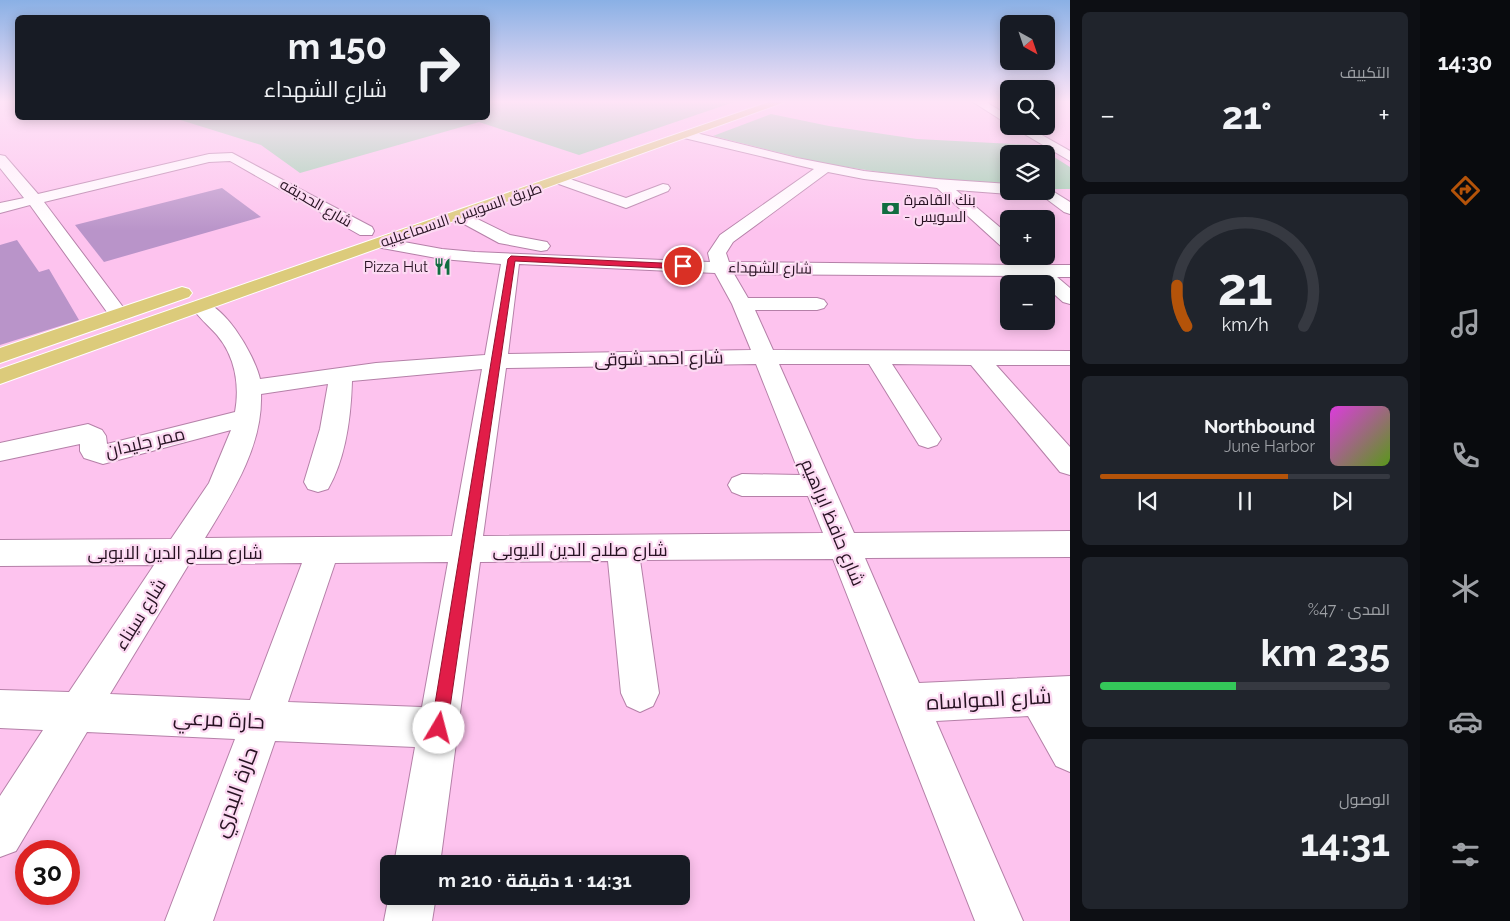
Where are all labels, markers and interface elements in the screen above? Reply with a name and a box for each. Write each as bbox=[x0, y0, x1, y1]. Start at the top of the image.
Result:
north arrow bbox=[1000, 15, 1055, 70]
map controls bbox=[1000, 15, 1055, 330]
text: 150 m bbox=[288, 26, 387, 67]
icon: right bbox=[405, 35, 470, 100]
text: 14:30 bbox=[1438, 49, 1492, 75]
text: التكييف bbox=[1340, 63, 1390, 82]
text: شارع الشهداء bbox=[264, 76, 387, 102]
button: search bbox=[1000, 80, 1055, 135]
text: 21° bbox=[1222, 93, 1272, 138]
text: − bbox=[1100, 99, 1115, 132]
text: + bbox=[1378, 99, 1390, 132]
button: layers bbox=[1000, 145, 1055, 200]
icon: directions bbox=[1448, 173, 1483, 208]
street label: شارع الحديقه bbox=[276, 175, 355, 233]
street label: طريق السويس, الاسماعيليه bbox=[378, 179, 544, 252]
place label: بنك القاهرة - السويس bbox=[904, 191, 976, 227]
bank icon: بنك القاهرة - السويس bbox=[880, 199, 900, 219]
button: + bbox=[1000, 210, 1055, 265]
pin bbox=[662, 245, 704, 287]
icon: arrive bbox=[669, 252, 697, 280]
text: 21 bbox=[1217, 256, 1273, 317]
restaurant icon: Pizza Hut bbox=[432, 257, 452, 277]
place label: Pizza Hut bbox=[364, 258, 428, 276]
street label: شارع الشهداء bbox=[728, 258, 812, 280]
button: − bbox=[1000, 275, 1055, 330]
icon: music bbox=[1448, 306, 1483, 341]
text: km/h bbox=[1221, 314, 1269, 335]
street label: شارع احمد شوقى bbox=[594, 346, 724, 372]
text: Northbound bbox=[1204, 415, 1315, 437]
street label: ممر جليدان bbox=[103, 423, 187, 462]
text: June Harbor bbox=[1224, 437, 1315, 456]
icon: phone bbox=[1448, 438, 1483, 473]
street label: شارع حافظ ابراهيم bbox=[795, 455, 869, 589]
icon: previous bbox=[1134, 487, 1162, 515]
icon: pause bbox=[1231, 487, 1259, 515]
icon: next bbox=[1328, 487, 1356, 515]
street label: شارع صلاح الدين الايوبى bbox=[492, 539, 668, 562]
street label: شارع صلاح الدين الايوبى bbox=[87, 542, 263, 565]
icon: climate bbox=[1448, 571, 1483, 606]
street label: شارع سيناء bbox=[110, 575, 172, 655]
text: المدى · 47% bbox=[1308, 600, 1390, 619]
text: 235 km bbox=[1261, 630, 1390, 675]
street label: شارع المواساه bbox=[926, 683, 1052, 717]
position arrow bbox=[412, 701, 464, 753]
street label: حارة مرعي bbox=[172, 704, 265, 738]
icon: car bbox=[1448, 704, 1483, 739]
street label: حارة البدري bbox=[207, 743, 267, 842]
text: الوصول bbox=[1339, 790, 1390, 809]
text: 14:31 bbox=[1300, 820, 1390, 865]
icon: filters bbox=[1448, 837, 1483, 872]
speed limit sign: 30 bbox=[15, 840, 80, 905]
text: 14:31 · 1 دقيقة · 210 m bbox=[438, 869, 632, 891]

